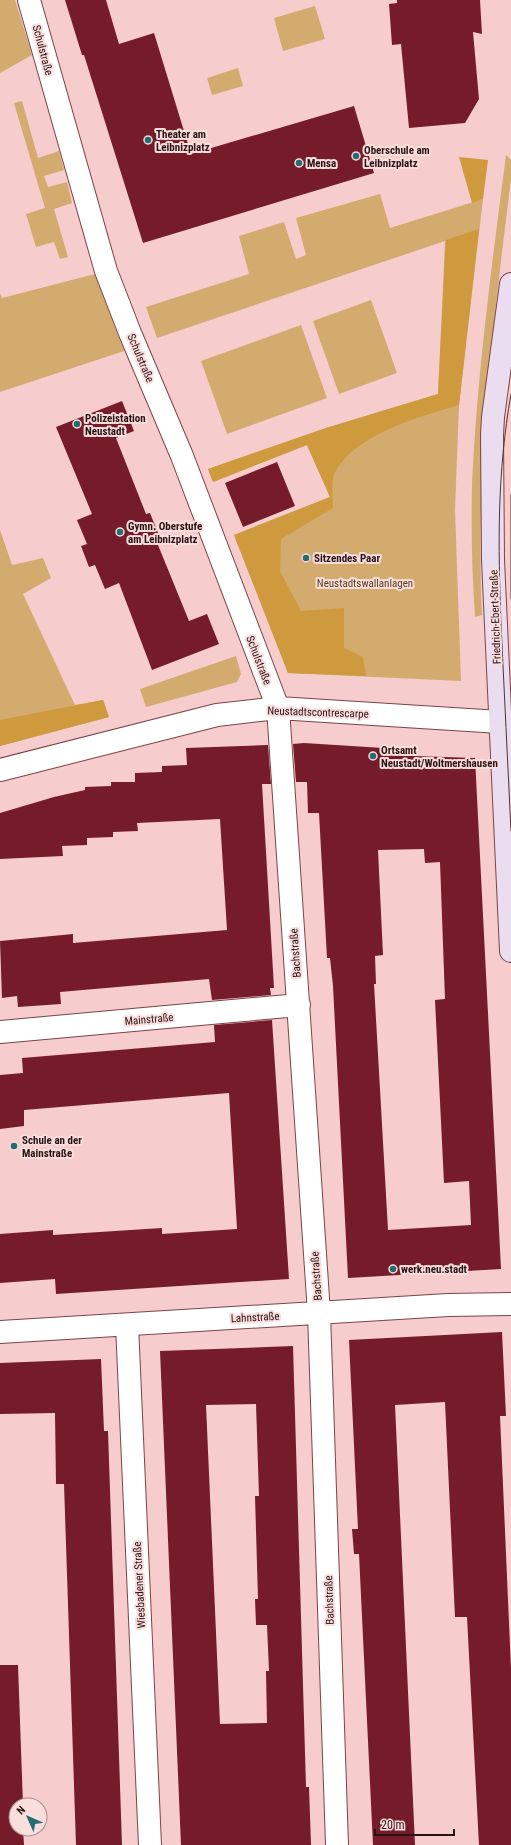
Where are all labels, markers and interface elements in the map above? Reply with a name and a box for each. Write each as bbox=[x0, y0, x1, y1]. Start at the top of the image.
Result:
street label: Schulstraße bbox=[30, 24, 55, 77]
place label: Theater am Leibnizplatz bbox=[156, 128, 210, 154]
marker: Theater am Leibnizplatz bbox=[143, 135, 153, 145]
place label: Oberschule am Leibnizplatz bbox=[364, 144, 430, 170]
marker: Oberschule am Leibnizplatz bbox=[351, 151, 361, 161]
place label: Mensa bbox=[307, 157, 336, 170]
marker: Mensa bbox=[294, 158, 304, 168]
street label: Schulstraße bbox=[124, 332, 157, 384]
place label: Polizeistation Neustadt bbox=[85, 412, 146, 438]
marker: Polizeistation Neustadt bbox=[72, 419, 82, 429]
place label: Gymn. Oberstufe am Leibnizplatz bbox=[128, 520, 202, 546]
marker: Gymn. Oberstufe am Leibnizplatz bbox=[115, 527, 125, 537]
place label: Sitzendes Paar bbox=[314, 552, 380, 565]
marker: Sitzendes Paar bbox=[301, 553, 311, 563]
street label: Friedrich-Ebert-Straße bbox=[487, 570, 504, 664]
park label: Neustadtswallanlagen bbox=[317, 577, 413, 590]
street label: Schulstraße bbox=[243, 634, 274, 687]
street label: Neustadtscontrescarpe bbox=[267, 704, 369, 721]
place label: Ortsamt Neustadt/Woltmershausen bbox=[381, 744, 498, 770]
marker: Ortsamt Neustadt/Woltmershausen bbox=[368, 751, 378, 761]
street label: Bachstraße bbox=[287, 928, 304, 978]
street label: Mainstraße bbox=[124, 1011, 174, 1028]
place label: Schule an der Mainstraße bbox=[22, 1134, 82, 1160]
marker: Schule an der Mainstraße bbox=[9, 1141, 19, 1151]
street label: Bachstraße bbox=[308, 1251, 325, 1301]
place label: werk.neu.stadt bbox=[401, 1263, 468, 1276]
marker: werk.neu.stadt bbox=[388, 1264, 398, 1274]
street label: Lahnstraße bbox=[230, 1310, 280, 1325]
street label: Wiesbadener Straße bbox=[131, 1541, 148, 1629]
street label: Bachstraße bbox=[322, 1575, 337, 1625]
north arrow bbox=[8, 1797, 48, 1837]
text: N bbox=[14, 1803, 28, 1817]
scale bar bbox=[375, 1811, 454, 1837]
text: 20 m bbox=[381, 1818, 405, 1832]

